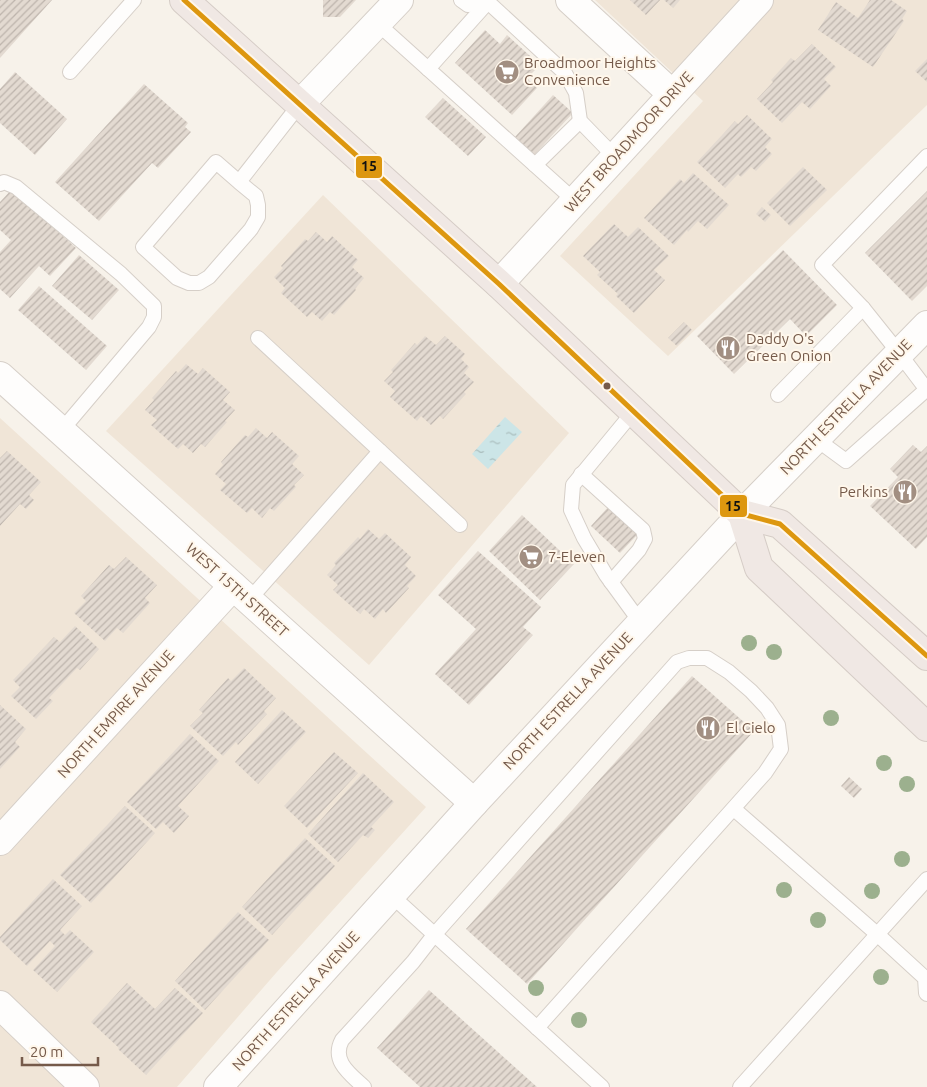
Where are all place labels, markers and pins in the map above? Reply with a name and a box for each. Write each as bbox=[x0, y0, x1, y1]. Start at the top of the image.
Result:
place label: Broadmoor Heights Convenience bbox=[524, 54, 656, 88]
supermarket icon: Broadmoor Heights Convenience bbox=[494, 59, 520, 85]
place label: Daddy O's Green Onion bbox=[746, 330, 831, 364]
restaurant icon: Daddy O's Green Onion bbox=[715, 335, 741, 361]
unlabelled marker bbox=[602, 381, 612, 391]
restaurant icon: Perkins bbox=[892, 479, 918, 505]
place label: Perkins bbox=[839, 483, 888, 500]
supermarket icon: 7-Eleven bbox=[518, 544, 544, 570]
place label: 7-Eleven bbox=[548, 548, 606, 565]
restaurant icon: El Cielo bbox=[695, 715, 721, 741]
place label: El Cielo bbox=[726, 719, 776, 736]

